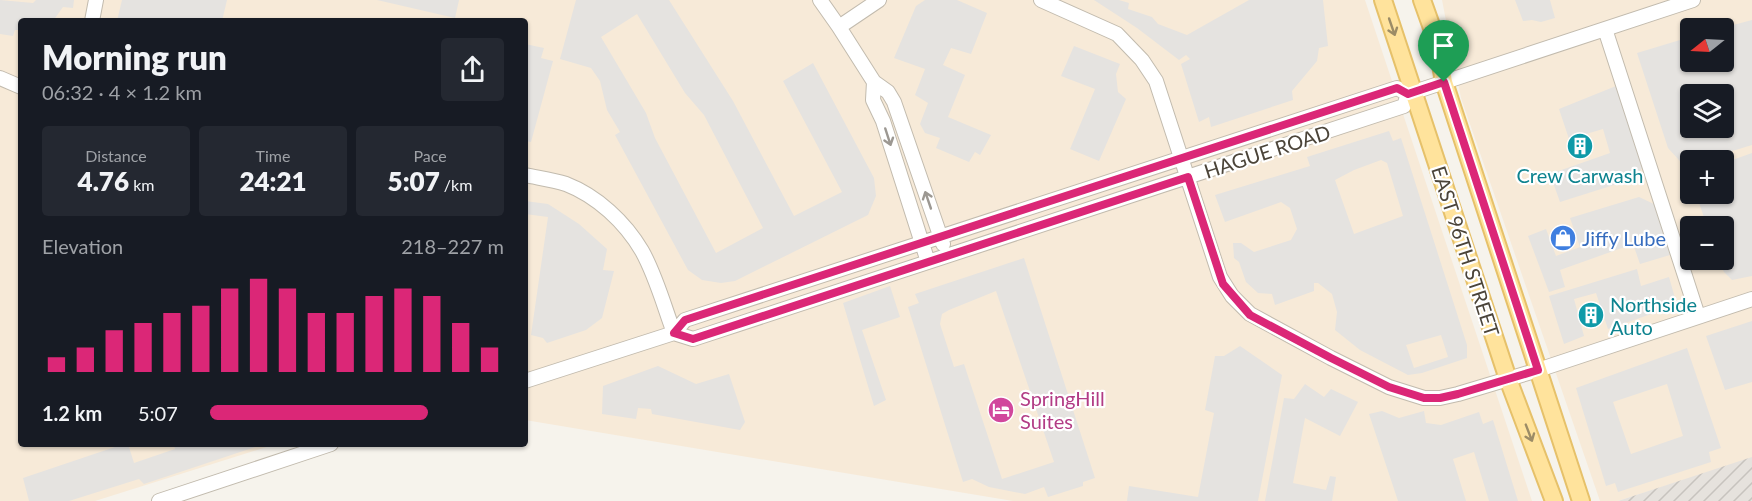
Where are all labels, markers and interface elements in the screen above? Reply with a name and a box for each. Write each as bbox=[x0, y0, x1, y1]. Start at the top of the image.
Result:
one-way arrow bbox=[1387, 17, 1398, 36]
north arrow bbox=[1680, 18, 1734, 72]
map controls bbox=[1680, 18, 1734, 270]
pin bbox=[1418, 20, 1469, 82]
icon: arrive bbox=[1427, 29, 1460, 62]
text: Morning run bbox=[42, 37, 227, 77]
button: share bbox=[441, 38, 504, 101]
text: 06:32 · 4 × 1.2 km bbox=[42, 80, 202, 104]
button: layers bbox=[1680, 84, 1734, 138]
street label: HAGUE ROAD bbox=[1201, 119, 1333, 183]
one-way arrow bbox=[883, 127, 894, 146]
building icon: Crew Carwash bbox=[1565, 131, 1595, 161]
text: Distance bbox=[85, 146, 147, 165]
text: Time bbox=[256, 146, 290, 165]
text: Pace bbox=[413, 146, 447, 165]
button: + bbox=[1680, 150, 1734, 204]
street label: EAST 96TH STREET bbox=[1427, 163, 1505, 339]
place label: Crew Carwash bbox=[1517, 163, 1643, 187]
text: 4.76 bbox=[78, 165, 129, 197]
text: 24:21 bbox=[239, 165, 307, 197]
text: 5:07 bbox=[388, 165, 440, 197]
text: km bbox=[129, 175, 154, 194]
text: /km bbox=[440, 175, 472, 194]
one-way arrow bbox=[922, 191, 933, 210]
button: − bbox=[1680, 216, 1734, 270]
shop icon: Jiffy Lube bbox=[1548, 223, 1578, 253]
place label: Jiffy Lube bbox=[1582, 226, 1666, 250]
text: Elevation bbox=[42, 234, 123, 258]
text: 218–227 m bbox=[401, 234, 504, 258]
place label: Northside Auto bbox=[1610, 292, 1697, 339]
building icon: Northside Auto bbox=[1576, 300, 1606, 330]
place label: SpringHill Suites bbox=[1020, 386, 1105, 433]
hotel icon: SpringHill Suites bbox=[986, 395, 1016, 425]
text: 1.2 km bbox=[42, 401, 102, 425]
text: 5:07 bbox=[138, 401, 178, 425]
one-way arrow bbox=[1524, 424, 1535, 442]

